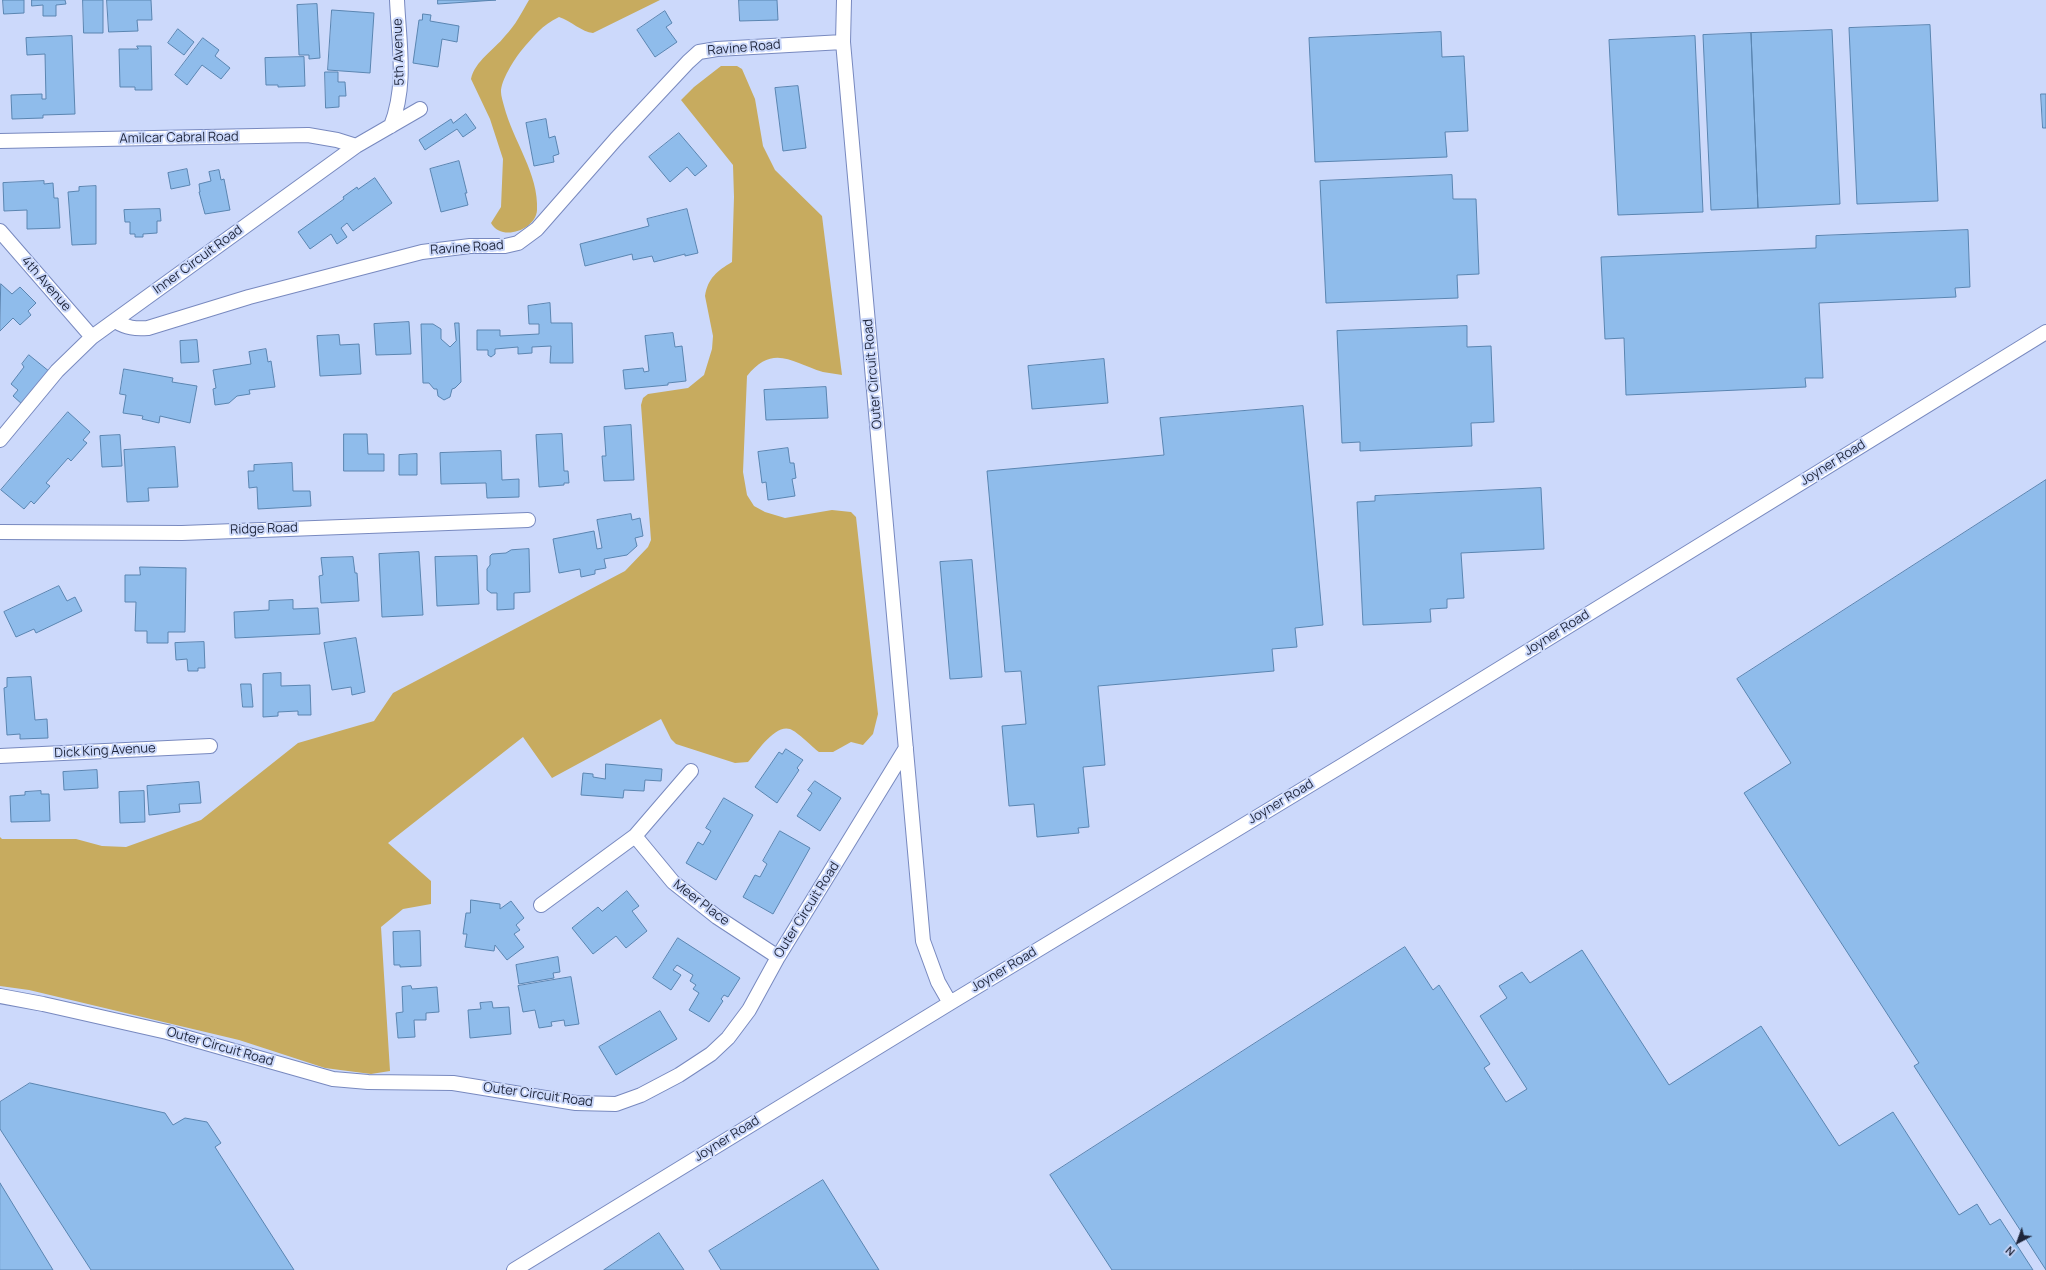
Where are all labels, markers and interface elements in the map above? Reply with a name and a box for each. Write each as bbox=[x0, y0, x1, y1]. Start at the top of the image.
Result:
street label: 5th Avenue bbox=[390, 18, 408, 86]
street label: Ravine Road bbox=[707, 37, 781, 59]
street label: Amilcar Cabral Road bbox=[119, 129, 239, 147]
street label: Inner Circuit Road bbox=[150, 222, 246, 298]
street label: Ravine Road bbox=[430, 238, 504, 258]
street label: 4th Avenue bbox=[18, 253, 74, 315]
street label: Outer Circuit Road bbox=[860, 318, 886, 430]
street label: Joyner Road bbox=[1798, 437, 1868, 489]
street label: Ridge Road bbox=[230, 520, 298, 538]
street label: Joyner Road bbox=[1522, 607, 1592, 659]
street label: Dick King Avenue bbox=[54, 741, 156, 761]
street label: Joyner Road bbox=[1245, 776, 1317, 828]
street label: Outer Circuit Road bbox=[771, 859, 843, 961]
street label: Meer Place bbox=[670, 877, 732, 929]
street label: Joyner Road bbox=[968, 944, 1040, 996]
street label: Outer Circuit Road bbox=[165, 1024, 275, 1070]
street label: Outer Circuit Road bbox=[482, 1080, 594, 1110]
street label: Joyner Road bbox=[692, 1113, 762, 1165]
north arrow bbox=[1998, 1222, 2038, 1262]
text: N bbox=[2002, 1243, 2018, 1260]

